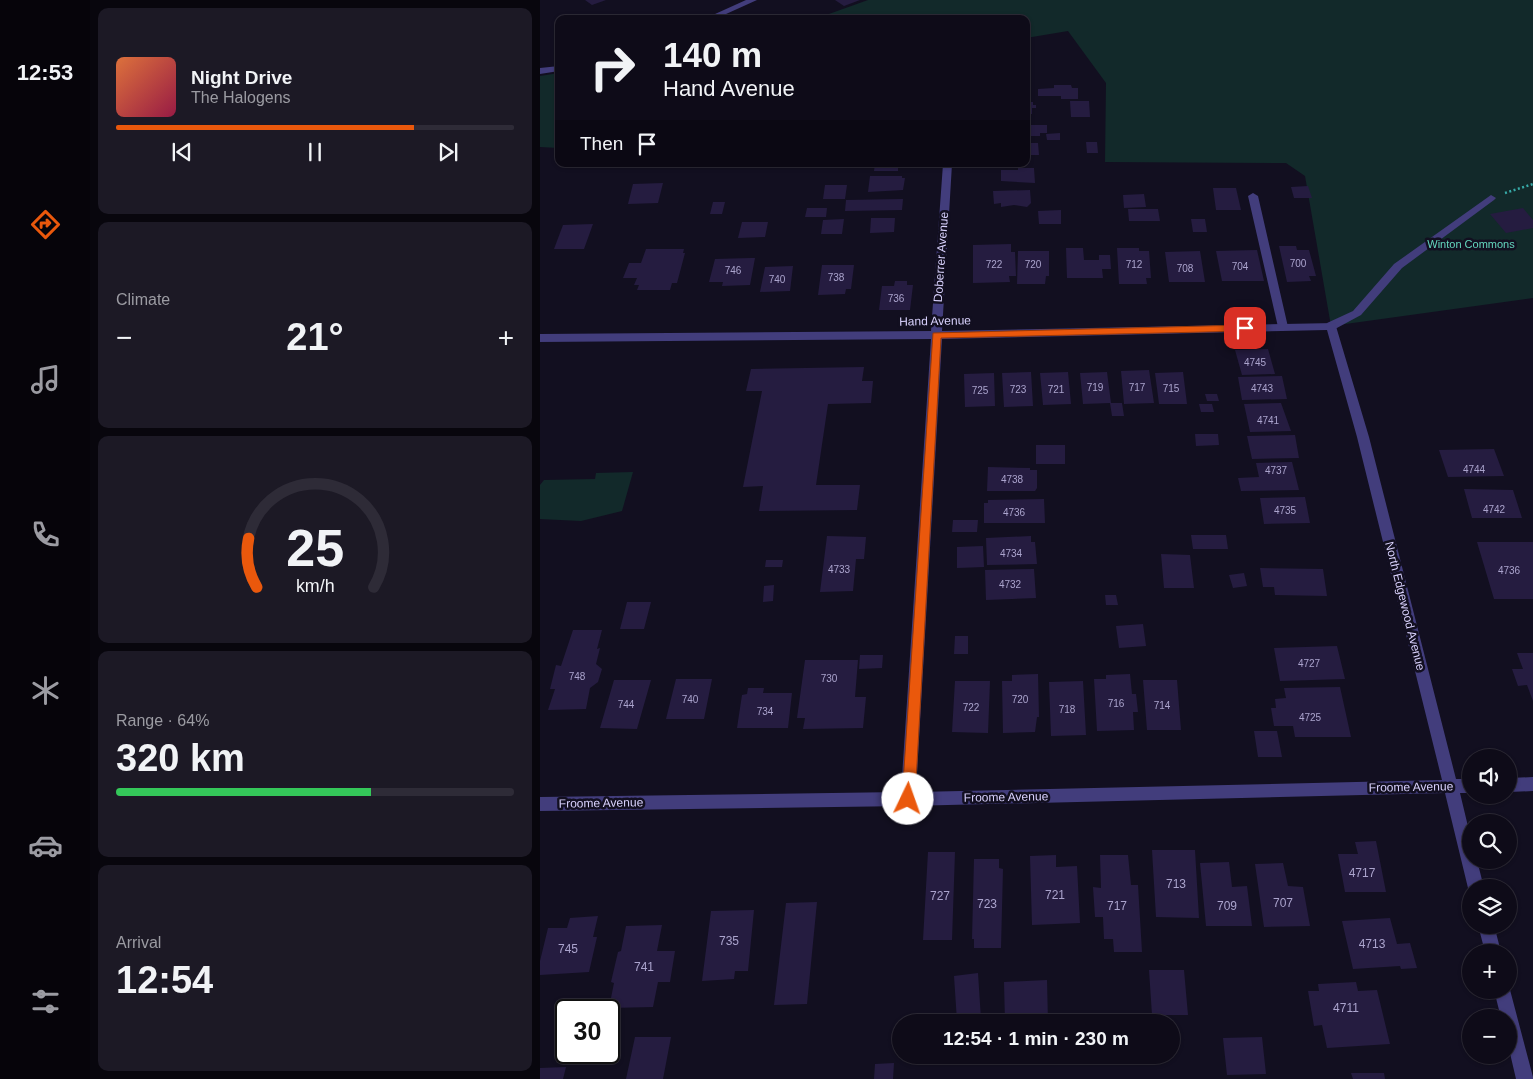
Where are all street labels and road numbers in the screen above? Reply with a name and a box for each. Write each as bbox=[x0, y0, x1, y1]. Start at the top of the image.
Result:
street label: Doberrer Avenue bbox=[931, 211, 951, 303]
street label: Hand Avenue bbox=[899, 313, 971, 329]
street label: North Edgewood Avenue bbox=[1382, 540, 1428, 672]
street label: Froome Avenue bbox=[1369, 779, 1454, 795]
street label: Froome Avenue bbox=[964, 789, 1049, 805]
street label: Froome Avenue bbox=[559, 795, 644, 811]

